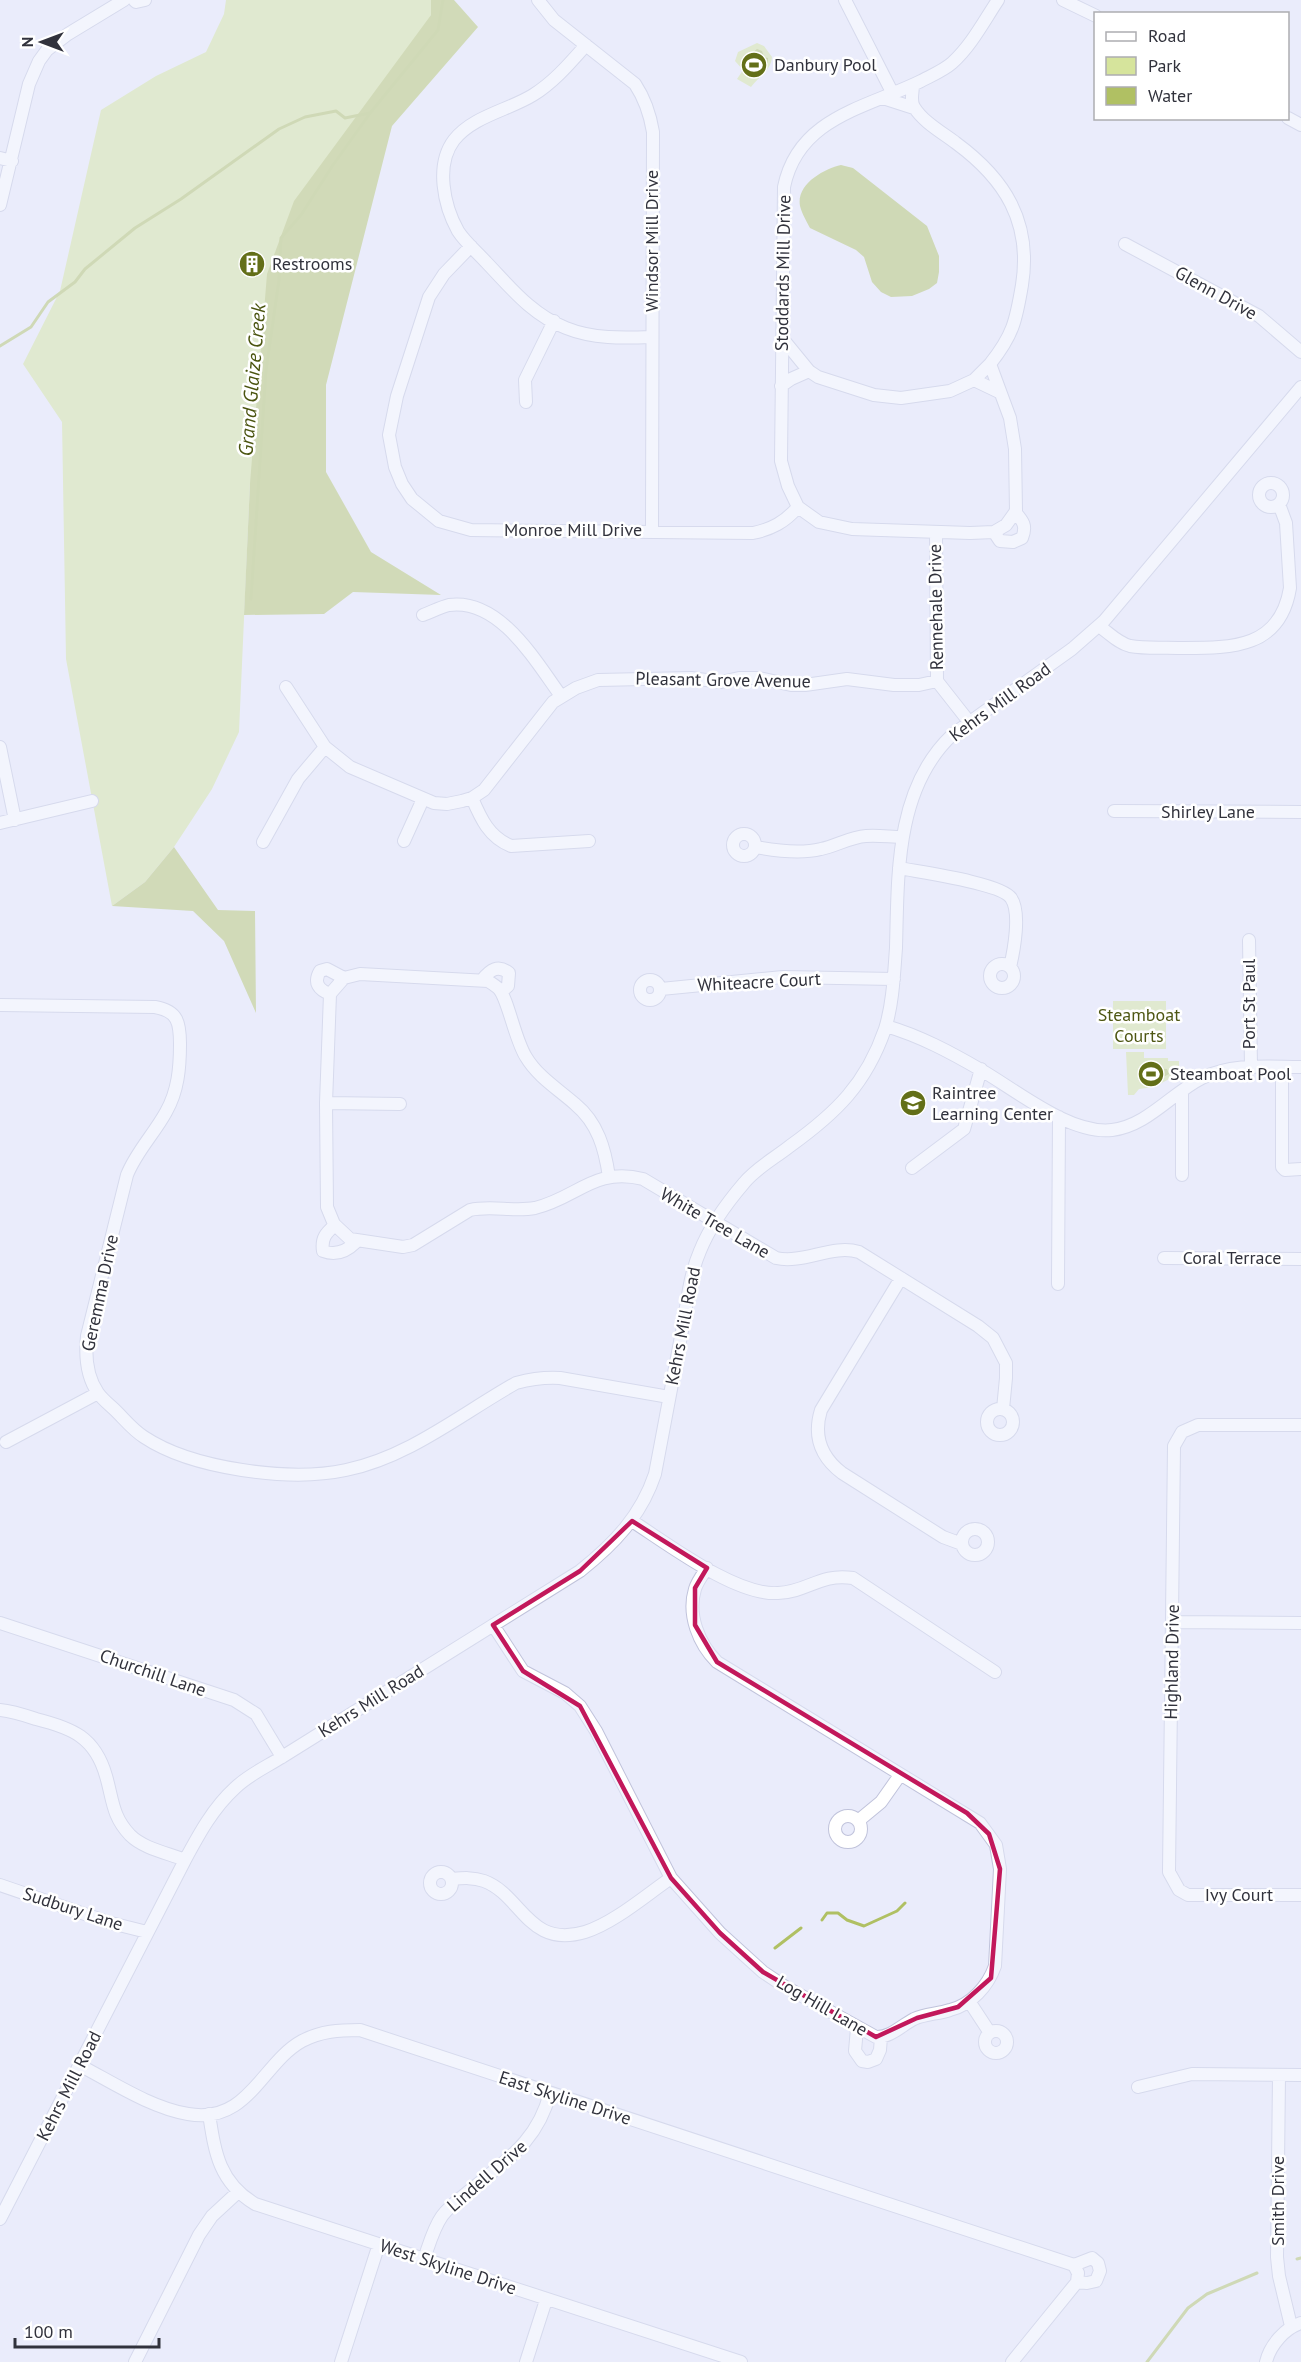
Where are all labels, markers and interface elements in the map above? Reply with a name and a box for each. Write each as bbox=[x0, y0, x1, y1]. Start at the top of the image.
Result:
north arrow bbox=[12, 12, 72, 72]
legend bbox=[1094, 12, 1289, 120]
text: Road bbox=[1148, 24, 1186, 47]
text: N bbox=[17, 37, 37, 47]
sports icon: Danbury Pool bbox=[739, 50, 769, 80]
place label: Danbury Pool bbox=[774, 53, 877, 76]
text: Park bbox=[1148, 54, 1181, 77]
text: Water bbox=[1148, 84, 1192, 107]
street label: Windsor Mill Drive bbox=[640, 170, 663, 312]
street label: Stoddards Mill Drive bbox=[770, 195, 795, 351]
building icon: Restrooms bbox=[237, 249, 267, 279]
place label: Restrooms bbox=[272, 252, 352, 275]
street label: Glenn Drive bbox=[1171, 261, 1261, 325]
water label: Grand Glaize Creek bbox=[232, 302, 272, 457]
street label: Monroe Mill Drive bbox=[504, 518, 642, 541]
street label: Rennehale Drive bbox=[923, 544, 948, 670]
street label: Kehrs Mill Road bbox=[944, 657, 1055, 746]
street label: Pleasant Grove Avenue bbox=[635, 666, 811, 693]
street label: Shirley Lane bbox=[1161, 800, 1255, 823]
street label: Port St Paul bbox=[1237, 958, 1260, 1049]
street label: Whiteacre Court bbox=[697, 967, 821, 996]
park label: Steamboat Courts bbox=[1098, 1003, 1180, 1047]
sports icon: Steamboat Pool bbox=[1136, 1059, 1166, 1089]
place label: Steamboat Pool bbox=[1170, 1062, 1292, 1085]
place label: Raintree Learning Center bbox=[932, 1081, 1053, 1125]
school or university icon: Raintree Learning Center bbox=[898, 1088, 928, 1118]
street label: White Tree Lane bbox=[656, 1182, 774, 1263]
street label: Geremma Drive bbox=[76, 1232, 123, 1353]
street label: Coral Terrace bbox=[1183, 1246, 1281, 1269]
street label: Kehrs Mill Road bbox=[660, 1265, 705, 1387]
street label: Highland Drive bbox=[1159, 1604, 1184, 1720]
street label: Churchill Lane bbox=[97, 1644, 209, 1701]
street label: Kehrs Mill Road bbox=[314, 1659, 428, 1742]
street label: Sudbury Lane bbox=[20, 1882, 126, 1936]
street label: Ivy Court bbox=[1205, 1883, 1273, 1906]
street label: Log Hill Lane bbox=[773, 1970, 872, 2041]
street label: Kehrs Mill Road bbox=[31, 2027, 106, 2145]
street label: East Skyline Drive bbox=[496, 2065, 634, 2130]
street label: Lindell Drive bbox=[442, 2135, 531, 2217]
street label: Smith Drive bbox=[1266, 2156, 1289, 2246]
street label: West Skyline Drive bbox=[377, 2234, 519, 2299]
scale bar bbox=[15, 2311, 159, 2349]
text: 100 m bbox=[24, 2320, 73, 2343]

